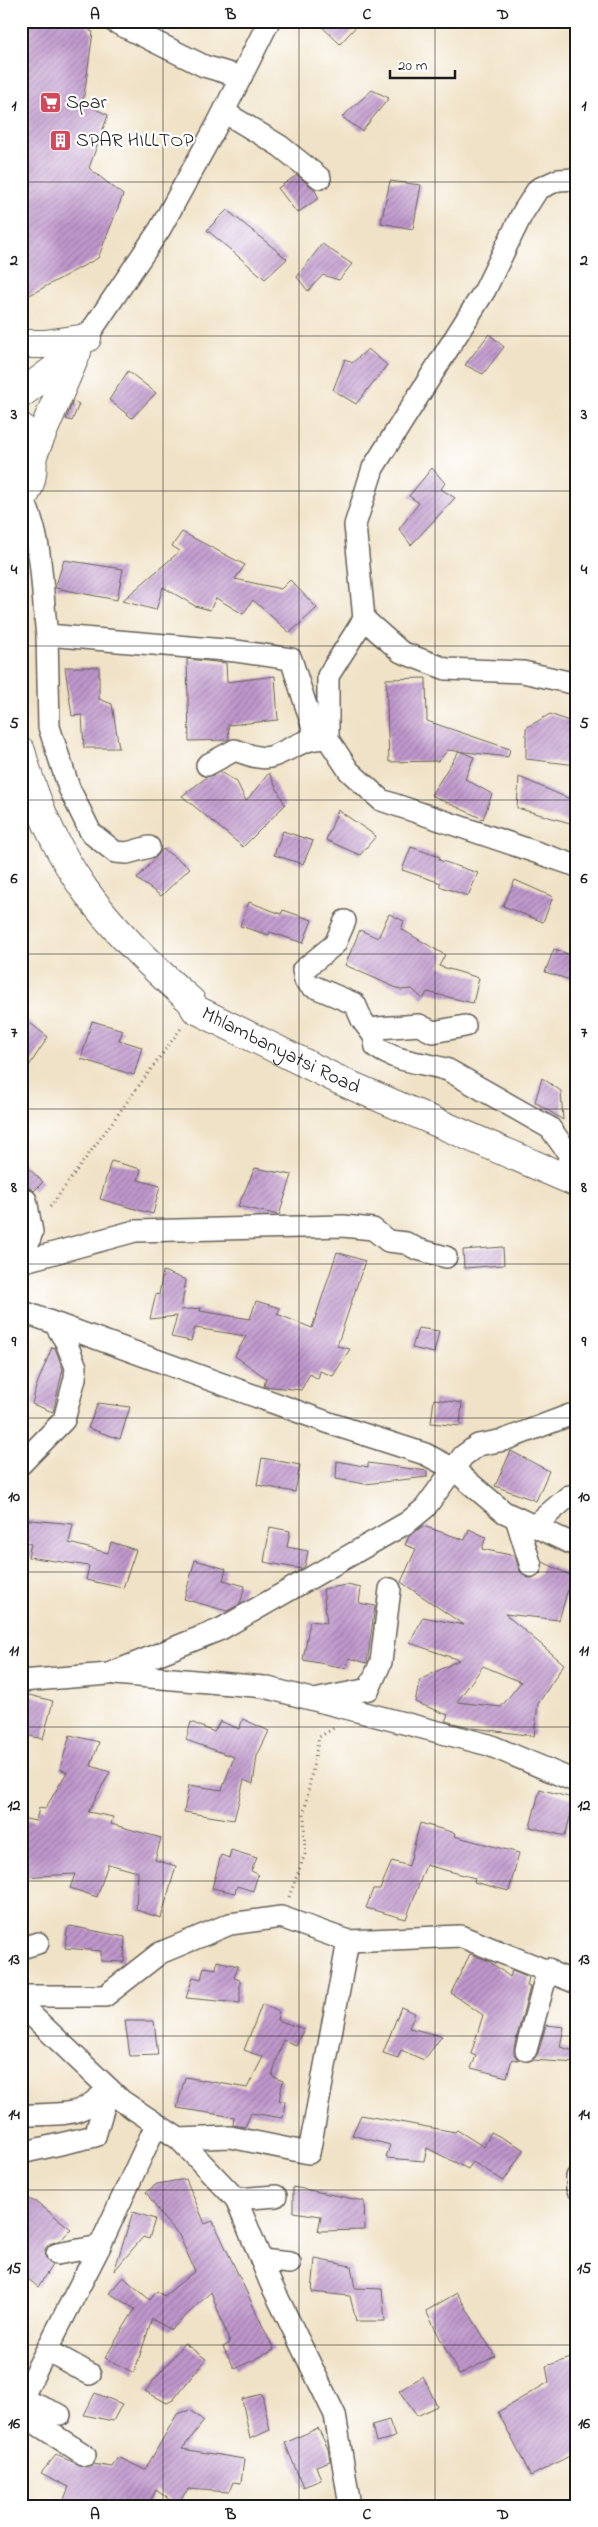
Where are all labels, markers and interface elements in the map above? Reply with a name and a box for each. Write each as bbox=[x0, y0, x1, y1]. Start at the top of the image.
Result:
text: A bbox=[90, 3, 100, 27]
text: B bbox=[225, 3, 237, 27]
text: C bbox=[363, 3, 372, 27]
text: D bbox=[496, 3, 509, 27]
scale bar bbox=[390, 48, 456, 80]
text: 20 m bbox=[398, 55, 428, 77]
place label: Spar bbox=[66, 89, 108, 118]
supermarket icon: Spar bbox=[38, 91, 62, 115]
text: 1 bbox=[11, 94, 17, 118]
text: 1 bbox=[581, 94, 587, 118]
place label: SPAR HILLTOP bbox=[76, 127, 194, 156]
building icon: SPAR HILLTOP bbox=[48, 129, 72, 153]
text: 2 bbox=[9, 249, 18, 273]
text: 2 bbox=[579, 249, 588, 273]
text: 3 bbox=[10, 403, 18, 427]
text: 3 bbox=[580, 403, 588, 427]
text: 4 bbox=[10, 558, 18, 582]
text: 4 bbox=[580, 558, 588, 582]
text: 5 bbox=[9, 712, 19, 736]
text: 5 bbox=[579, 712, 589, 736]
text: 6 bbox=[9, 867, 18, 891]
text: 6 bbox=[579, 867, 588, 891]
street label: Mhlambanyatsi Road bbox=[196, 1000, 365, 1102]
text: 7 bbox=[11, 1021, 18, 1045]
text: 7 bbox=[581, 1021, 588, 1045]
text: 8 bbox=[10, 1176, 17, 1200]
text: 8 bbox=[580, 1176, 587, 1200]
text: 9 bbox=[11, 1330, 17, 1354]
text: 9 bbox=[581, 1330, 587, 1354]
text: 10 bbox=[8, 1485, 20, 1509]
text: 10 bbox=[578, 1485, 590, 1509]
text: 11 bbox=[9, 1639, 20, 1663]
text: 11 bbox=[579, 1639, 590, 1663]
text: 12 bbox=[7, 1794, 21, 1818]
text: 12 bbox=[577, 1794, 591, 1818]
text: 13 bbox=[8, 1948, 20, 1972]
text: 13 bbox=[578, 1948, 590, 1972]
text: 14 bbox=[8, 2103, 20, 2127]
text: 14 bbox=[578, 2103, 590, 2127]
text: 15 bbox=[7, 2257, 22, 2281]
text: 15 bbox=[577, 2257, 592, 2281]
text: 16 bbox=[8, 2412, 21, 2436]
text: 16 bbox=[578, 2412, 591, 2436]
text: A bbox=[90, 2503, 100, 2527]
text: B bbox=[225, 2503, 237, 2527]
text: C bbox=[363, 2503, 372, 2527]
text: D bbox=[496, 2503, 509, 2527]

